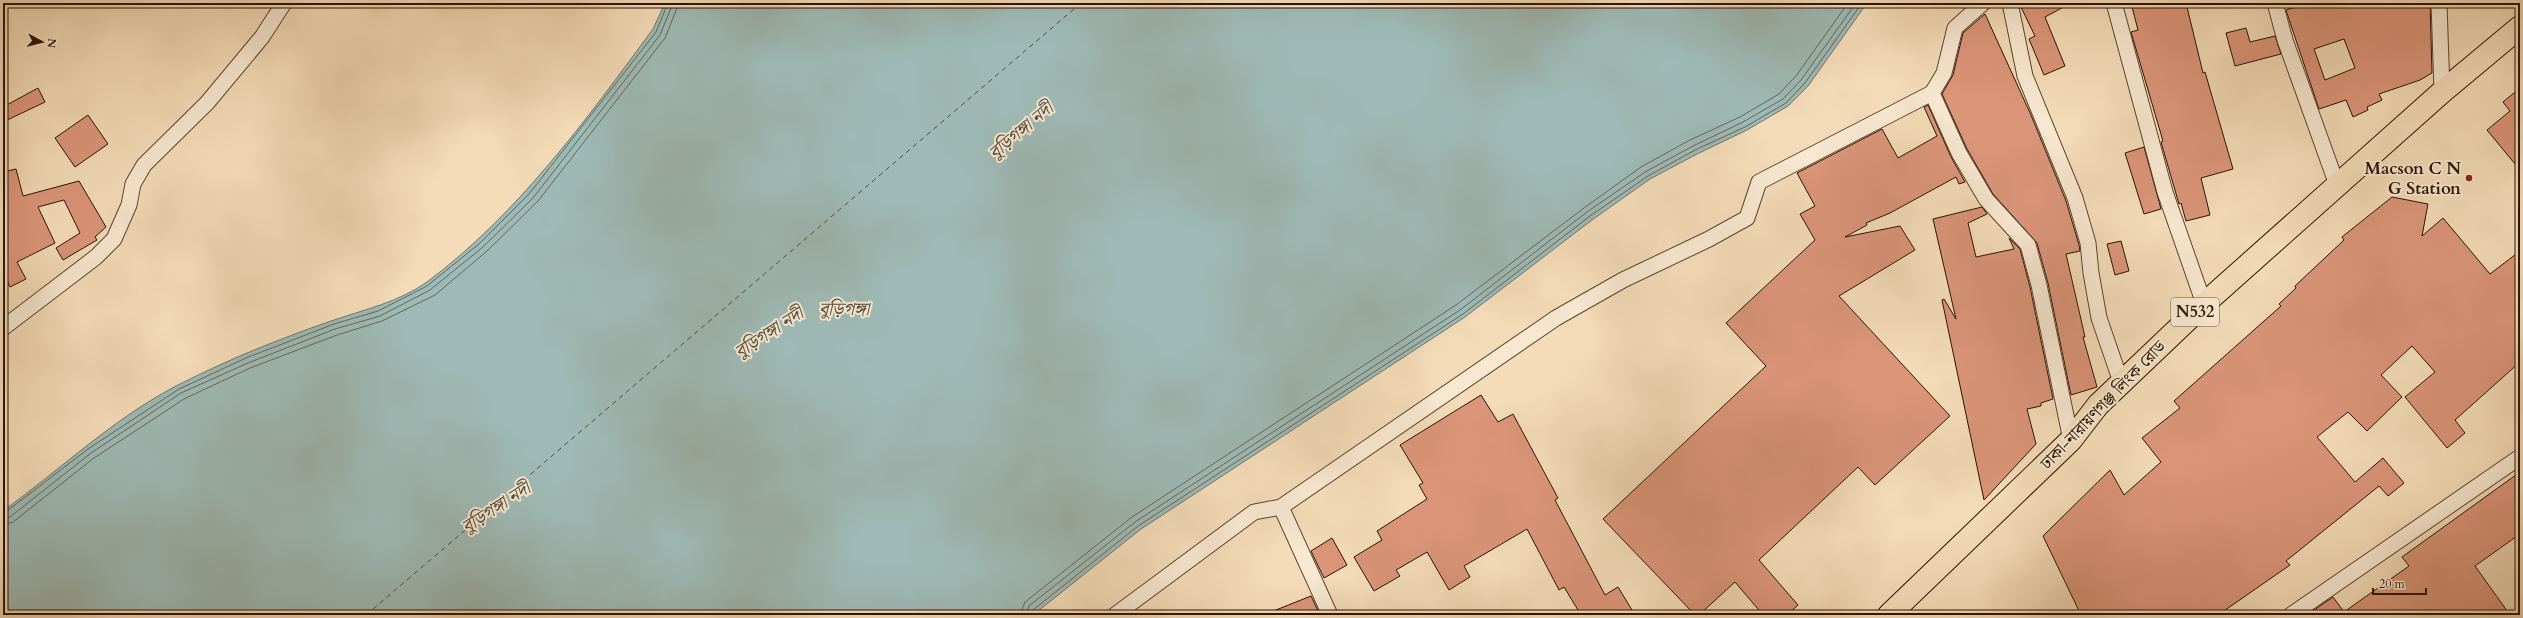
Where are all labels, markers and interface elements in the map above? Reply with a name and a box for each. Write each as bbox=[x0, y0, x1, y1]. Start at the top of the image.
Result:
north arrow bbox=[22, 22, 62, 62]
text: N bbox=[43, 38, 59, 49]
water label: বুড়িগঙ্গা নদী bbox=[983, 95, 1060, 165]
place label: Macson C N G Station bbox=[2364, 157, 2461, 200]
marker: Macson C N G Station bbox=[2464, 173, 2474, 183]
water label: বুড়িগঙ্গা bbox=[819, 297, 871, 322]
road number: N532 bbox=[2171, 298, 2219, 326]
water label: বুড়িগঙ্গা নদী bbox=[730, 300, 810, 364]
street label: ঢাকা-নারায়ণগঞ্জ লিংক রোড bbox=[2035, 335, 2171, 475]
water label: বুড়িগঙ্গা নদী bbox=[457, 475, 537, 539]
scale bar bbox=[2373, 570, 2426, 596]
text: 20 m bbox=[2379, 576, 2406, 592]

